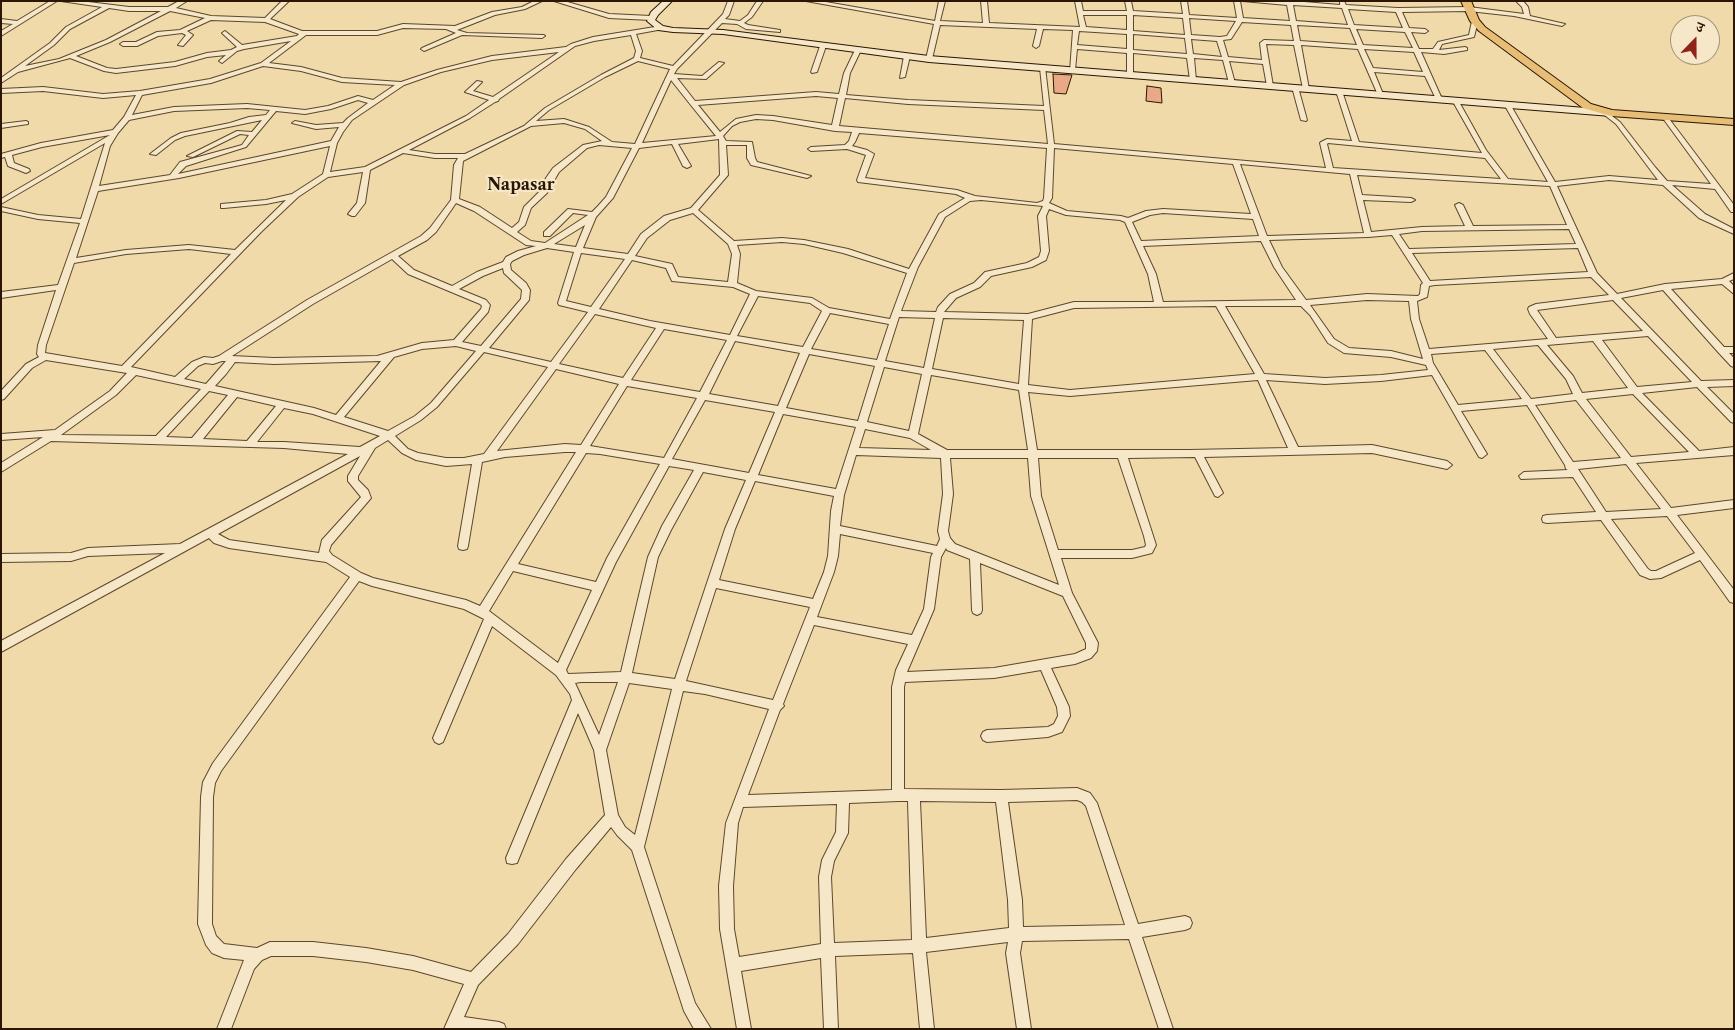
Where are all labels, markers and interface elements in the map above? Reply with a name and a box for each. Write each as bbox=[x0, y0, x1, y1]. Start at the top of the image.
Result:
north arrow bbox=[1670, 15, 1720, 65]
text: उ bbox=[1694, 17, 1707, 37]
district label: Napasar bbox=[487, 175, 555, 195]

